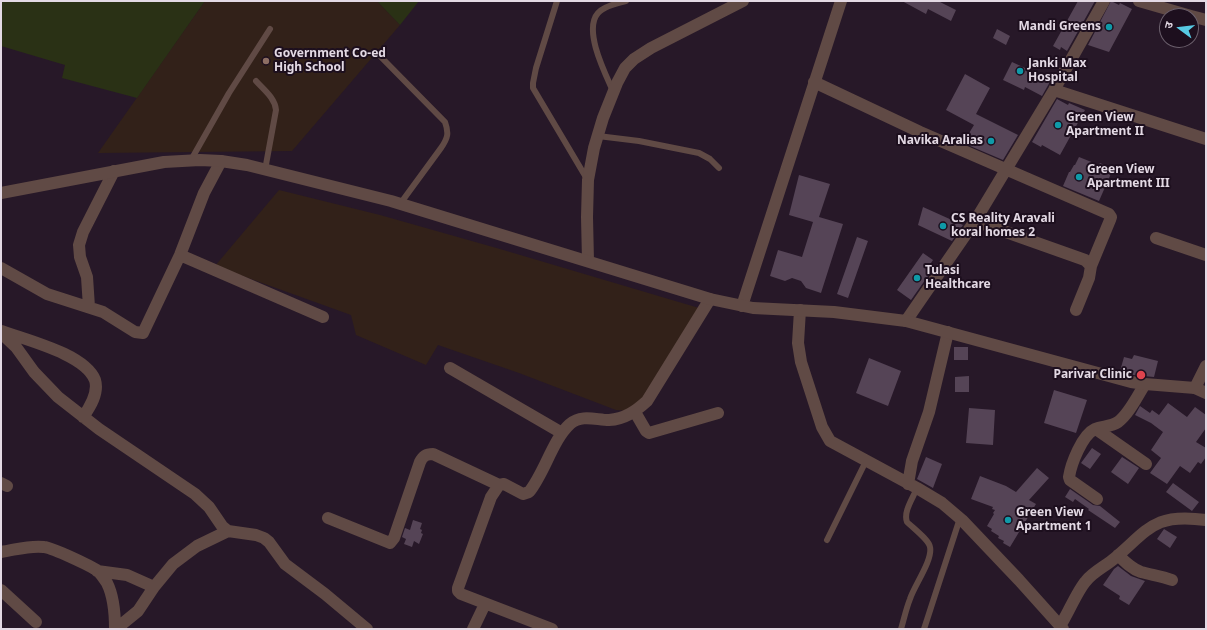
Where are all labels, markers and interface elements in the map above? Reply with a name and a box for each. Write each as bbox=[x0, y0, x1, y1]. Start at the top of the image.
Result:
north arrow bbox=[1159, 8, 1199, 48]
place label: Mandi Greens bbox=[1018, 20, 1101, 34]
text: उ bbox=[1160, 20, 1176, 30]
marker: Mandi Greens bbox=[1104, 22, 1114, 32]
place label: Government Co-ed High School bbox=[274, 47, 386, 75]
marker: Government Co-ed High School bbox=[261, 56, 271, 66]
place label: Janki Max Hospital bbox=[1028, 57, 1087, 85]
marker: Janki Max Hospital bbox=[1015, 66, 1025, 76]
place label: Green View Apartment II bbox=[1066, 111, 1144, 139]
marker: Green View Apartment II bbox=[1053, 120, 1063, 130]
place label: Navika Aralias bbox=[897, 134, 983, 148]
marker: Navika Aralias bbox=[986, 136, 996, 146]
place label: Green View Apartment III bbox=[1087, 163, 1170, 191]
marker: Green View Apartment III bbox=[1074, 172, 1084, 182]
place label: CS Reality Aravali koral homes 2 bbox=[951, 212, 1055, 240]
marker: CS Reality Aravali koral homes 2 bbox=[938, 221, 948, 231]
place label: Tulasi Healthcare bbox=[925, 264, 991, 292]
marker: Tulasi Healthcare bbox=[912, 273, 922, 283]
place label: Parivar Clinic bbox=[1053, 368, 1132, 382]
marker: Parivar Clinic bbox=[1135, 369, 1147, 381]
place label: Green View Apartment 1 bbox=[1016, 506, 1092, 534]
marker: Green View Apartment 1 bbox=[1003, 515, 1013, 525]

